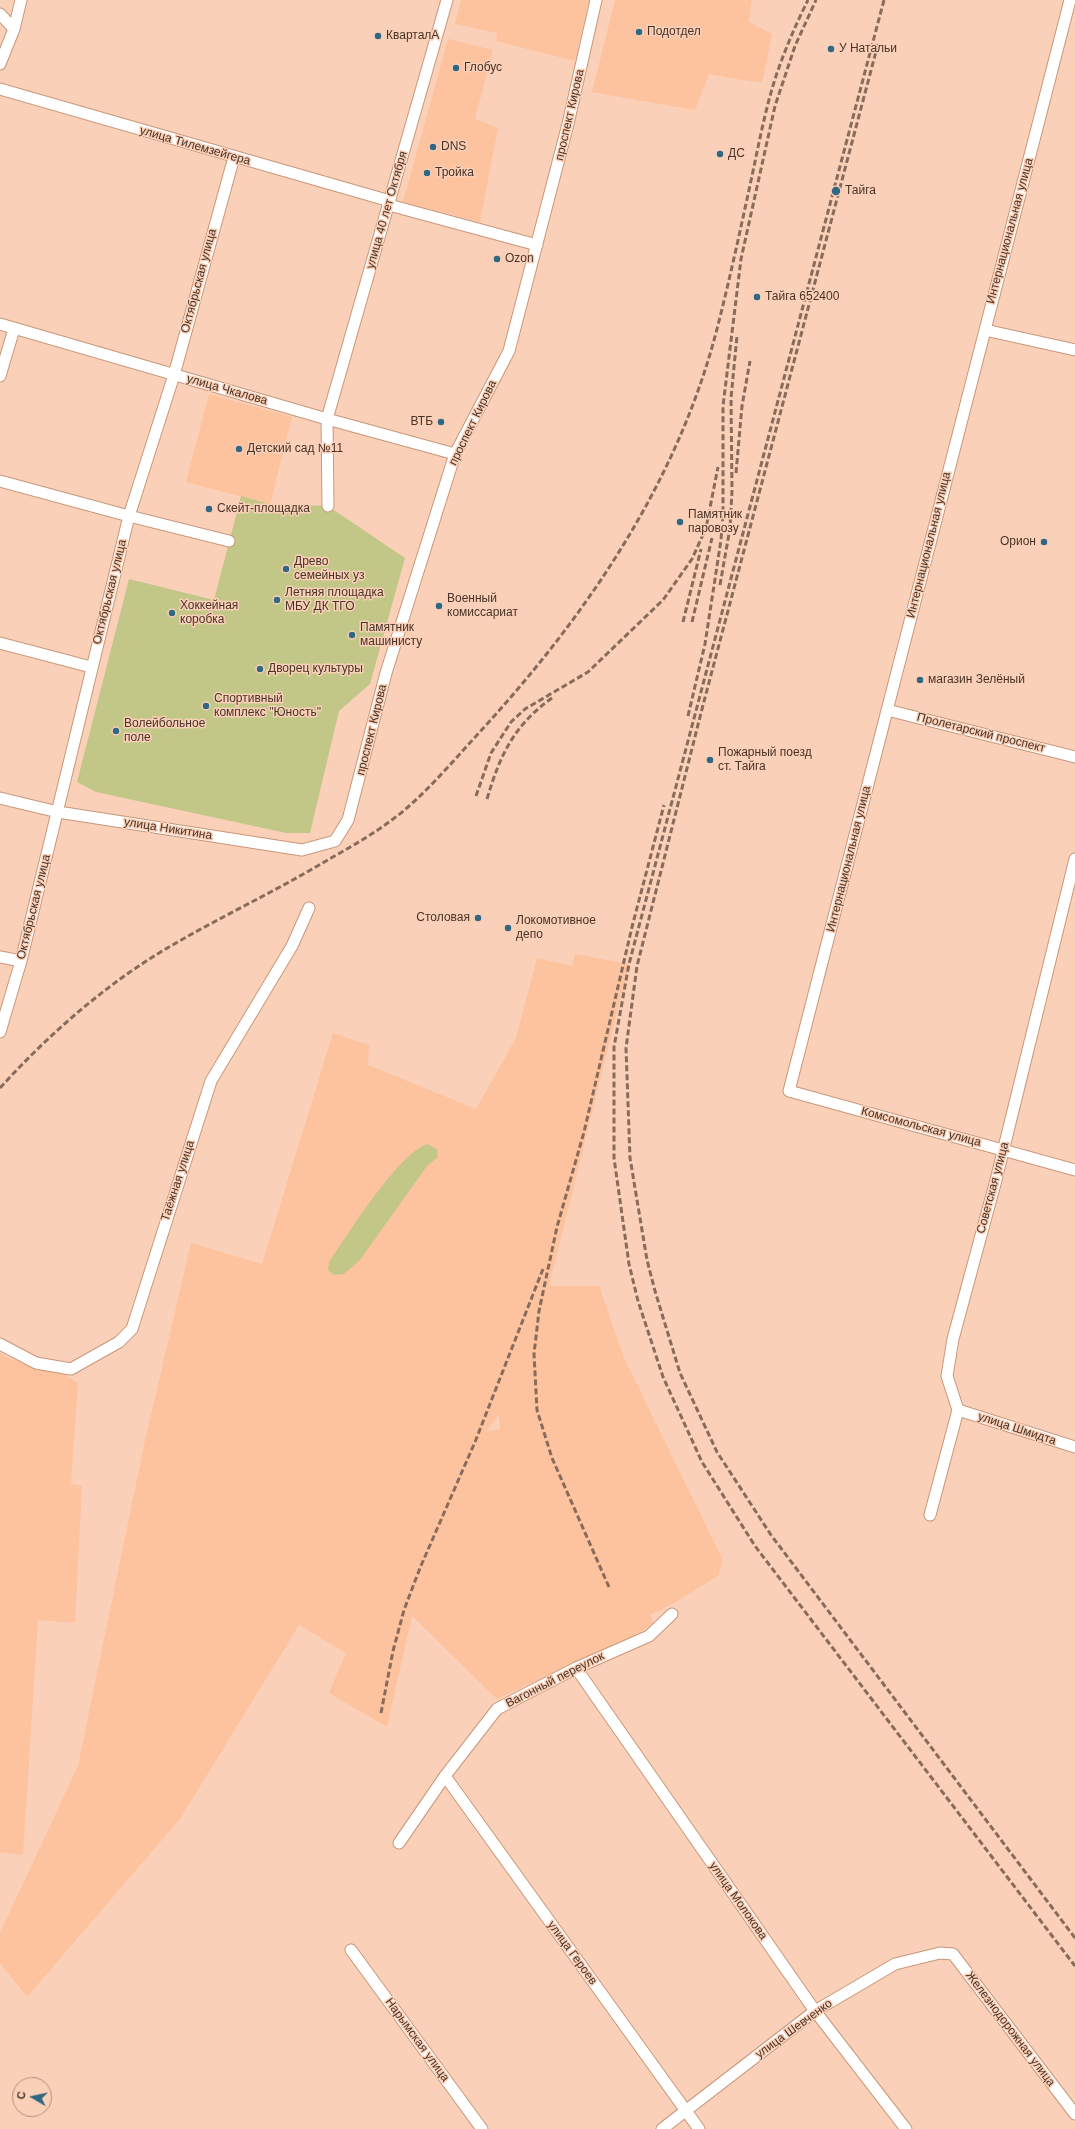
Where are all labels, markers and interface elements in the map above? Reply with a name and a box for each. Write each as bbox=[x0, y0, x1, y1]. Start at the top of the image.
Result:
place label: Подотдел bbox=[647, 25, 701, 39]
marker: Подотдел bbox=[634, 27, 644, 37]
place label: КварталА bbox=[386, 29, 439, 43]
marker: КварталА bbox=[373, 31, 383, 41]
place label: У Натальи bbox=[839, 42, 897, 56]
marker: У Натальи bbox=[826, 44, 836, 54]
place label: Глобус bbox=[464, 61, 502, 75]
marker: Глобус bbox=[451, 63, 461, 73]
street label: проспект Кирова bbox=[553, 68, 587, 162]
street label: улица Тилемзейгера bbox=[138, 123, 252, 169]
place label: DNS bbox=[441, 140, 466, 154]
marker: DNS bbox=[428, 142, 438, 152]
place label: ДС bbox=[728, 147, 745, 161]
marker: ДС bbox=[715, 149, 725, 159]
street label: улица 40 лет Октября bbox=[363, 150, 411, 270]
street label: Интернациональная улица bbox=[984, 157, 1036, 305]
place label: Тройка bbox=[435, 166, 474, 180]
marker: Тройка bbox=[422, 168, 432, 178]
place label: Тайга bbox=[845, 184, 876, 198]
marker: Тайга bbox=[830, 185, 842, 197]
street label: Октябрьская улица bbox=[178, 227, 220, 335]
place label: Ozon bbox=[505, 252, 534, 266]
marker: Ozon bbox=[492, 254, 502, 264]
place label: Тайга 652400 bbox=[765, 290, 839, 304]
marker: Тайга 652400 bbox=[752, 292, 762, 302]
street label: улица Чкалова bbox=[185, 372, 269, 408]
street label: проспект Кирова bbox=[446, 378, 500, 468]
place label: ВТБ bbox=[411, 415, 433, 429]
marker: ВТБ bbox=[436, 417, 446, 427]
place label: Детский сад №11 bbox=[247, 442, 343, 456]
marker: Детский сад №11 bbox=[234, 444, 244, 454]
street label: Интернациональная улица bbox=[904, 470, 954, 620]
place label: Скейт-площадка bbox=[217, 502, 310, 516]
marker: Скейт-площадка bbox=[204, 504, 214, 514]
place label: Памятник паровозу bbox=[688, 508, 742, 536]
marker: Памятник паровозу bbox=[675, 517, 685, 527]
place label: Орион bbox=[1000, 535, 1036, 549]
marker: Орион bbox=[1039, 537, 1049, 547]
street label: Октябрьская улица bbox=[90, 538, 130, 646]
place label: Древо семейных уз bbox=[294, 555, 364, 583]
marker: Древо семейных уз bbox=[281, 564, 291, 574]
place label: Летняя площадка МБУ ДК ТГО bbox=[285, 586, 384, 614]
place label: Военный комиссариат bbox=[447, 592, 518, 620]
marker: Летняя площадка МБУ ДК ТГО bbox=[272, 595, 282, 605]
place label: Хоккейная коробка bbox=[180, 599, 238, 627]
marker: Военный комиссариат bbox=[434, 601, 444, 611]
marker: Хоккейная коробка bbox=[167, 608, 177, 618]
place label: Памятник машинисту bbox=[360, 621, 422, 649]
marker: Памятник машинисту bbox=[347, 630, 357, 640]
place label: Дворец культуры bbox=[268, 662, 363, 676]
marker: Дворец культуры bbox=[255, 664, 265, 674]
place label: магазин Зелёный bbox=[928, 673, 1025, 687]
marker: магазин Зелёный bbox=[915, 675, 925, 685]
street label: проспект Кирова bbox=[354, 683, 390, 777]
place label: Спортивный комплекс "Юность" bbox=[214, 692, 321, 720]
marker: Спортивный комплекс "Юность" bbox=[201, 701, 211, 711]
street label: Пролетарский проспект bbox=[915, 710, 1047, 756]
place label: Волейбольное поле bbox=[124, 717, 205, 745]
marker: Волейбольное поле bbox=[111, 726, 121, 736]
place label: Пожарный поезд ст. Тайга bbox=[718, 746, 812, 774]
marker: Пожарный поезд ст. Тайга bbox=[705, 755, 715, 765]
street label: Интернациональная улица bbox=[824, 784, 874, 934]
street label: улица Никитина bbox=[123, 815, 213, 843]
street label: Октябрьская улица bbox=[14, 853, 54, 961]
place label: Столовая bbox=[416, 911, 470, 925]
marker: Столовая bbox=[473, 913, 483, 923]
place label: Локомотивное депо bbox=[516, 914, 596, 942]
marker: Локомотивное депо bbox=[503, 923, 513, 933]
street label: Комсомольская улица bbox=[859, 1104, 983, 1150]
street label: Таёжная улица bbox=[158, 1139, 198, 1223]
street label: Советская улица bbox=[974, 1141, 1012, 1235]
street label: улица Шмидта bbox=[976, 1410, 1058, 1448]
street label: Вагонный переулок bbox=[503, 1649, 607, 1711]
street label: улица Молокова bbox=[706, 1859, 770, 1943]
street label: улица Героев bbox=[544, 1918, 600, 1988]
street label: Железнодорожная улица bbox=[962, 1969, 1058, 2089]
street label: Нарымская улица bbox=[382, 1995, 452, 2085]
street label: улица Шевченко bbox=[753, 1996, 835, 2062]
north arrow bbox=[12, 2077, 52, 2117]
text: С bbox=[15, 2090, 28, 2100]

